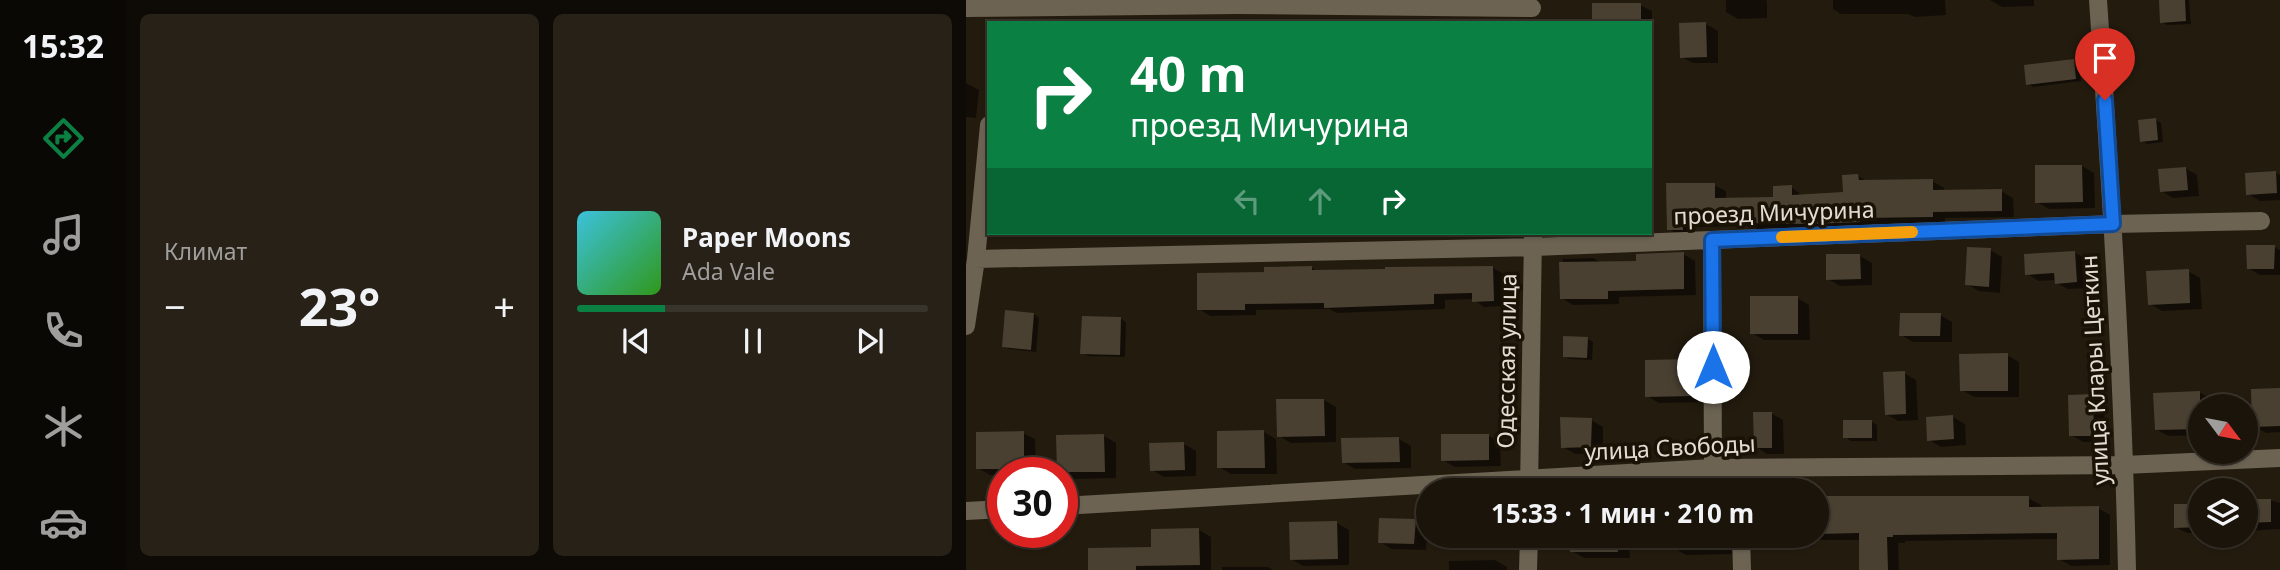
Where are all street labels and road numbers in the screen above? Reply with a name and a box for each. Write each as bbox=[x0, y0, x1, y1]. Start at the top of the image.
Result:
street label: проезд Мичурина bbox=[1673, 193, 1875, 231]
street label: улица Клары Цеткин bbox=[2072, 254, 2116, 486]
street label: Одесская улица bbox=[1488, 273, 1524, 449]
street label: улица Свободы bbox=[1584, 427, 1756, 467]

